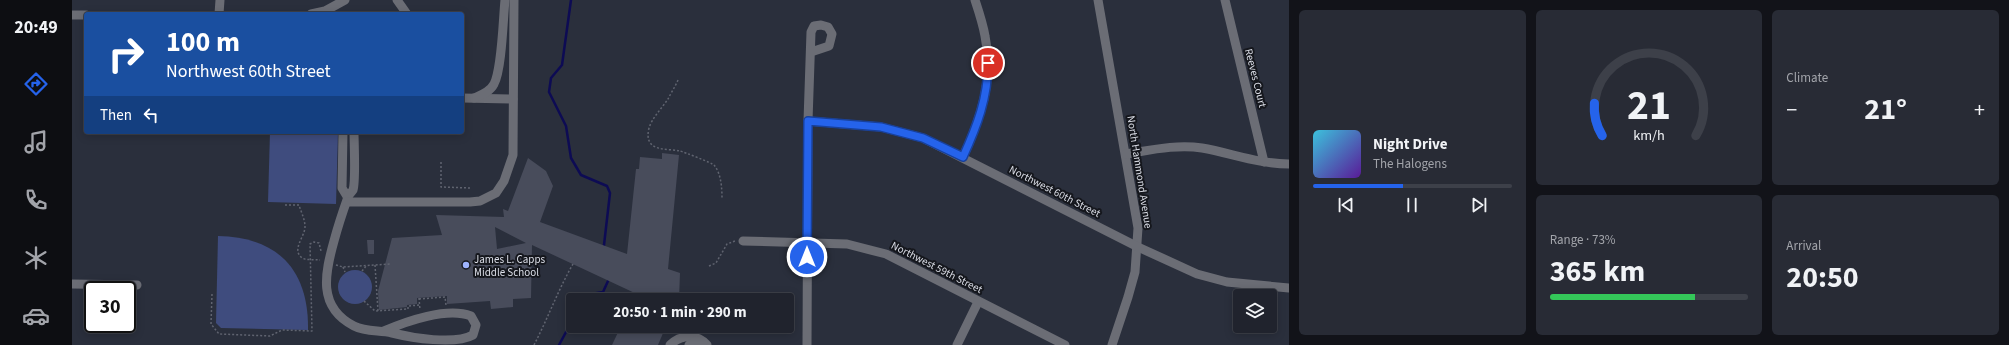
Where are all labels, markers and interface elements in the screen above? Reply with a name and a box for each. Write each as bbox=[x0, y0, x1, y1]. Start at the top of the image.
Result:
text: 20:49 bbox=[14, 15, 58, 40]
text: 100 m bbox=[166, 22, 240, 62]
icon: right bbox=[100, 28, 152, 80]
pin bbox=[971, 46, 1005, 80]
street label: Reeves Court bbox=[1241, 47, 1270, 109]
icon: arrive bbox=[977, 52, 999, 74]
text: Northwest 60th Street bbox=[166, 59, 331, 84]
text: Climate bbox=[1786, 69, 1828, 87]
icon: directions bbox=[22, 70, 50, 98]
text: 21 bbox=[1627, 75, 1671, 135]
text: 21° bbox=[1864, 88, 1907, 131]
text: − bbox=[1786, 94, 1797, 126]
text: + bbox=[1974, 94, 1985, 126]
icon: left bbox=[140, 104, 162, 126]
text: Then bbox=[100, 105, 132, 126]
street label: North Hammond Avenue bbox=[1123, 115, 1156, 230]
text: km/h bbox=[1633, 124, 1665, 145]
icon: music bbox=[22, 128, 50, 156]
text: Night Drive bbox=[1373, 134, 1448, 155]
text: The Halogens bbox=[1373, 155, 1447, 173]
street label: Northwest 60th Street bbox=[1007, 162, 1103, 221]
icon: phone bbox=[22, 186, 50, 214]
icon: previous bbox=[1335, 194, 1357, 216]
icon: pause bbox=[1401, 194, 1423, 216]
icon: next bbox=[1468, 194, 1490, 216]
text: Range · 73% bbox=[1550, 231, 1616, 249]
position arrow bbox=[786, 236, 828, 278]
text: Arrival bbox=[1786, 237, 1821, 255]
street label: Northwest 59th Street bbox=[889, 238, 985, 297]
icon: climate bbox=[22, 244, 50, 272]
text: 365 km bbox=[1550, 250, 1645, 293]
place label: James L. Capps Middle School bbox=[474, 252, 545, 280]
text: 20:50 bbox=[1786, 256, 1859, 299]
marker: James L. Capps Middle School bbox=[461, 260, 471, 270]
speed limit sign: 30 bbox=[84, 281, 136, 333]
map controls bbox=[1233, 289, 1277, 333]
button: layers bbox=[1233, 289, 1277, 333]
icon: car bbox=[22, 302, 50, 330]
text: 20:50 · 1 min · 290 m bbox=[613, 302, 747, 323]

